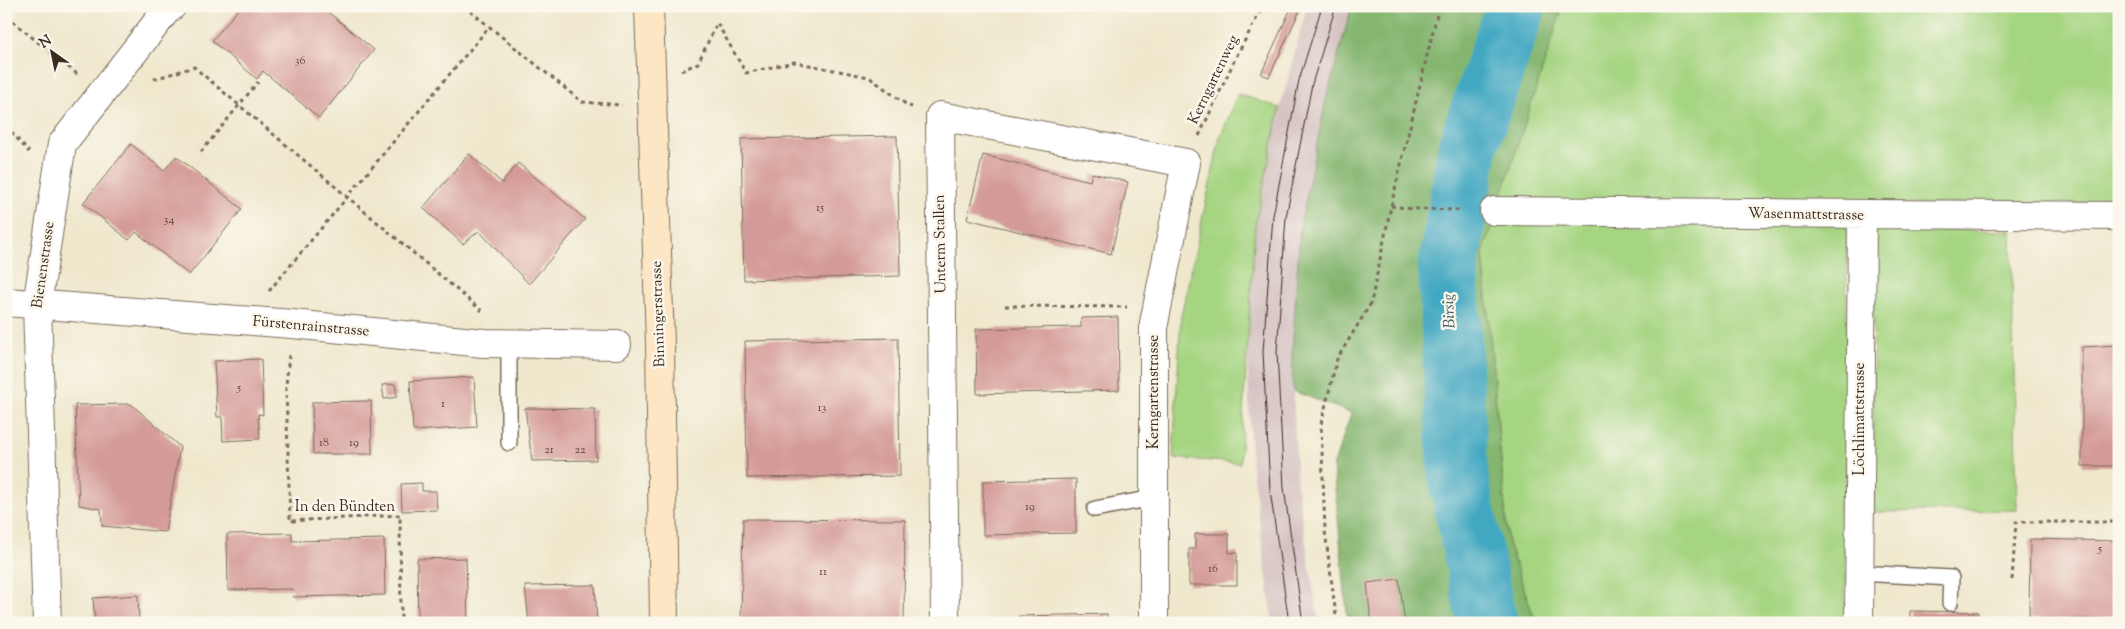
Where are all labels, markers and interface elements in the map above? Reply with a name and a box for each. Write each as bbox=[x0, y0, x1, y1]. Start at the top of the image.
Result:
north arrow bbox=[28, 28, 78, 78]
text: N bbox=[36, 31, 56, 54]
street label: Kerngartenweg bbox=[1183, 32, 1245, 128]
house number: 36 bbox=[295, 52, 305, 70]
street label: Unterm Stallen bbox=[930, 194, 952, 294]
house number: 15 bbox=[816, 199, 824, 217]
street label: Wasenmattstrasse bbox=[1748, 203, 1864, 227]
house number: 34 bbox=[164, 211, 174, 229]
street label: Bienenstrasse bbox=[28, 220, 60, 310]
street label: Binningerstrasse bbox=[647, 260, 671, 368]
water label: Birsig bbox=[1438, 293, 1462, 329]
street label: Fürstenrainstrasse bbox=[252, 311, 370, 343]
street label: Kerngartenstrasse bbox=[1144, 335, 1165, 449]
street label: Löchlimattstrasse bbox=[1850, 363, 1871, 475]
house number: 5 bbox=[236, 379, 241, 397]
house number: 1 bbox=[441, 395, 445, 413]
house number: 13 bbox=[818, 399, 827, 417]
house number: 18 bbox=[319, 434, 329, 452]
house number: 19 bbox=[349, 434, 359, 452]
house number: 21 bbox=[544, 441, 554, 459]
house number: 22 bbox=[574, 441, 586, 459]
street label: In den Bündten bbox=[295, 497, 395, 518]
house number: 19 bbox=[1025, 498, 1035, 516]
house number: 5 bbox=[2097, 540, 2102, 558]
house number: 16 bbox=[1208, 560, 1218, 578]
house number: 11 bbox=[819, 563, 827, 581]

